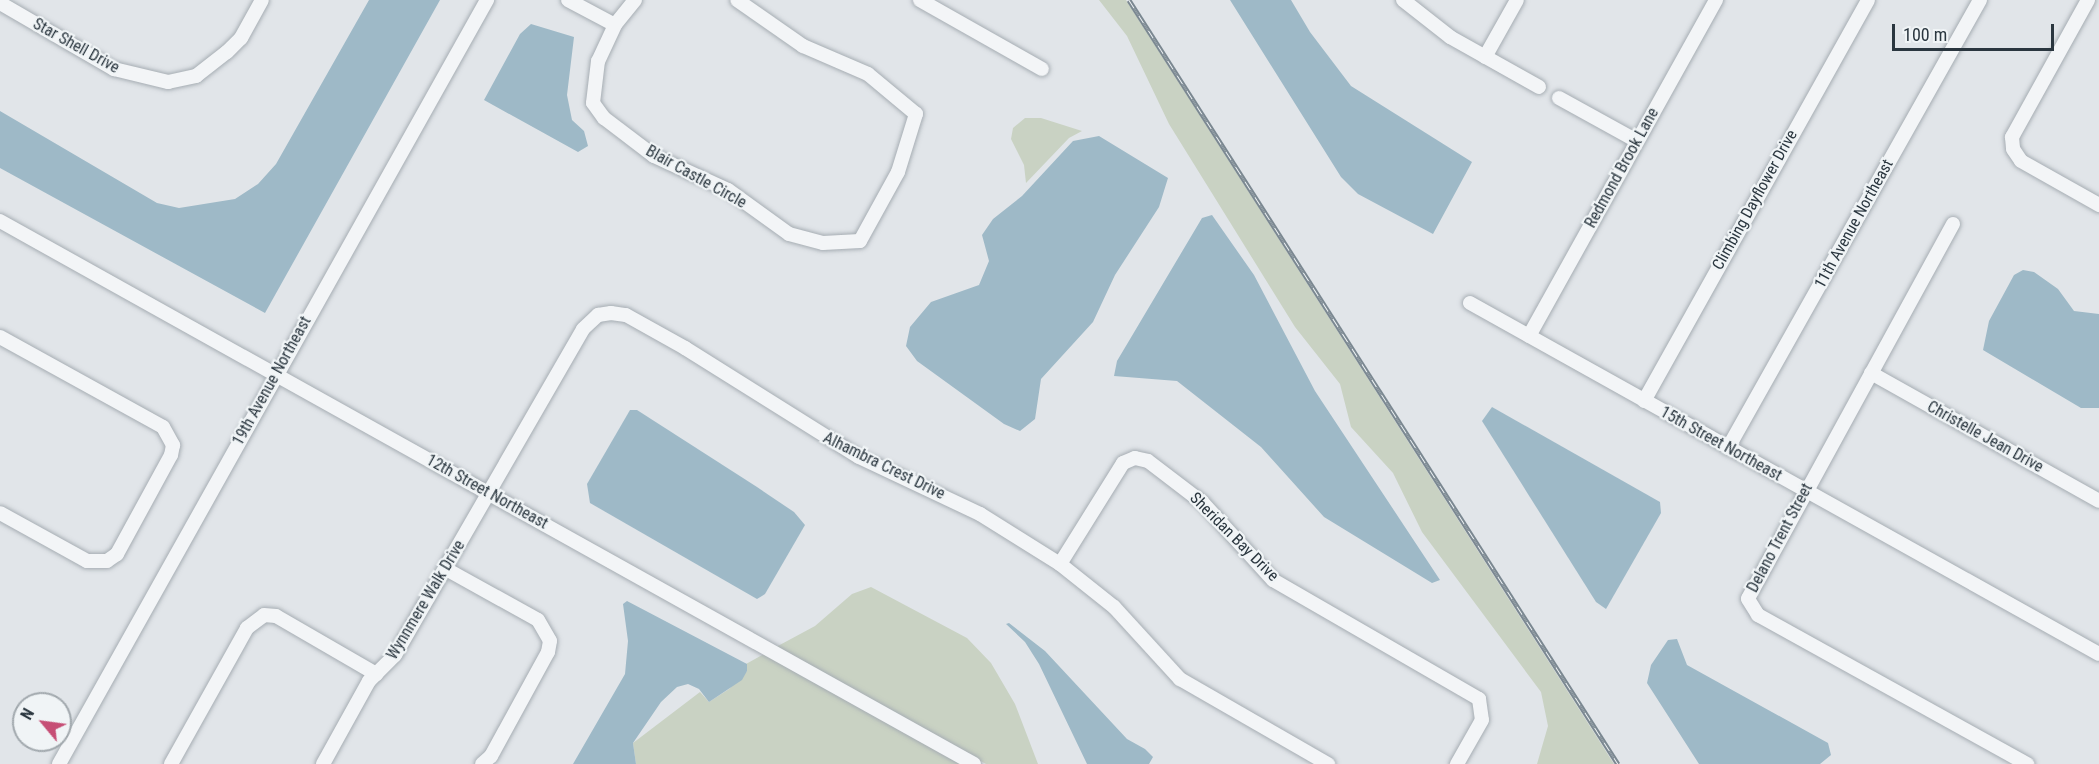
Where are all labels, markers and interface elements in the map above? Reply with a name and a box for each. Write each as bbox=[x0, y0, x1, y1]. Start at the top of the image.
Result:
scale bar bbox=[1895, 12, 2057, 50]
street label: Star Shell Drive bbox=[29, 14, 123, 78]
text: 100 m bbox=[1903, 24, 1947, 45]
street label: Redmond Brook Lane bbox=[1581, 105, 1663, 231]
street label: Climbing Dayflower Drive bbox=[1709, 127, 1801, 273]
street label: Blair Castle Circle bbox=[642, 141, 750, 213]
street label: 11th Avenue Northeast bbox=[1811, 156, 1897, 292]
street label: 19th Avenue Northeast bbox=[229, 313, 315, 449]
street label: Christelle Jean Drive bbox=[1924, 397, 2046, 477]
street label: 15th Street Northeast bbox=[1657, 403, 1785, 485]
street label: Alhambra Crest Drive bbox=[820, 428, 948, 504]
street label: 12th Street Northeast bbox=[423, 451, 551, 533]
street label: Delano Trent Street bbox=[1743, 480, 1817, 596]
street label: Sheridan Bay Drive bbox=[1186, 489, 1282, 585]
street label: Wynnmere Walk Drive bbox=[383, 537, 469, 663]
north arrow bbox=[12, 692, 72, 752]
text: N bbox=[17, 705, 38, 723]

